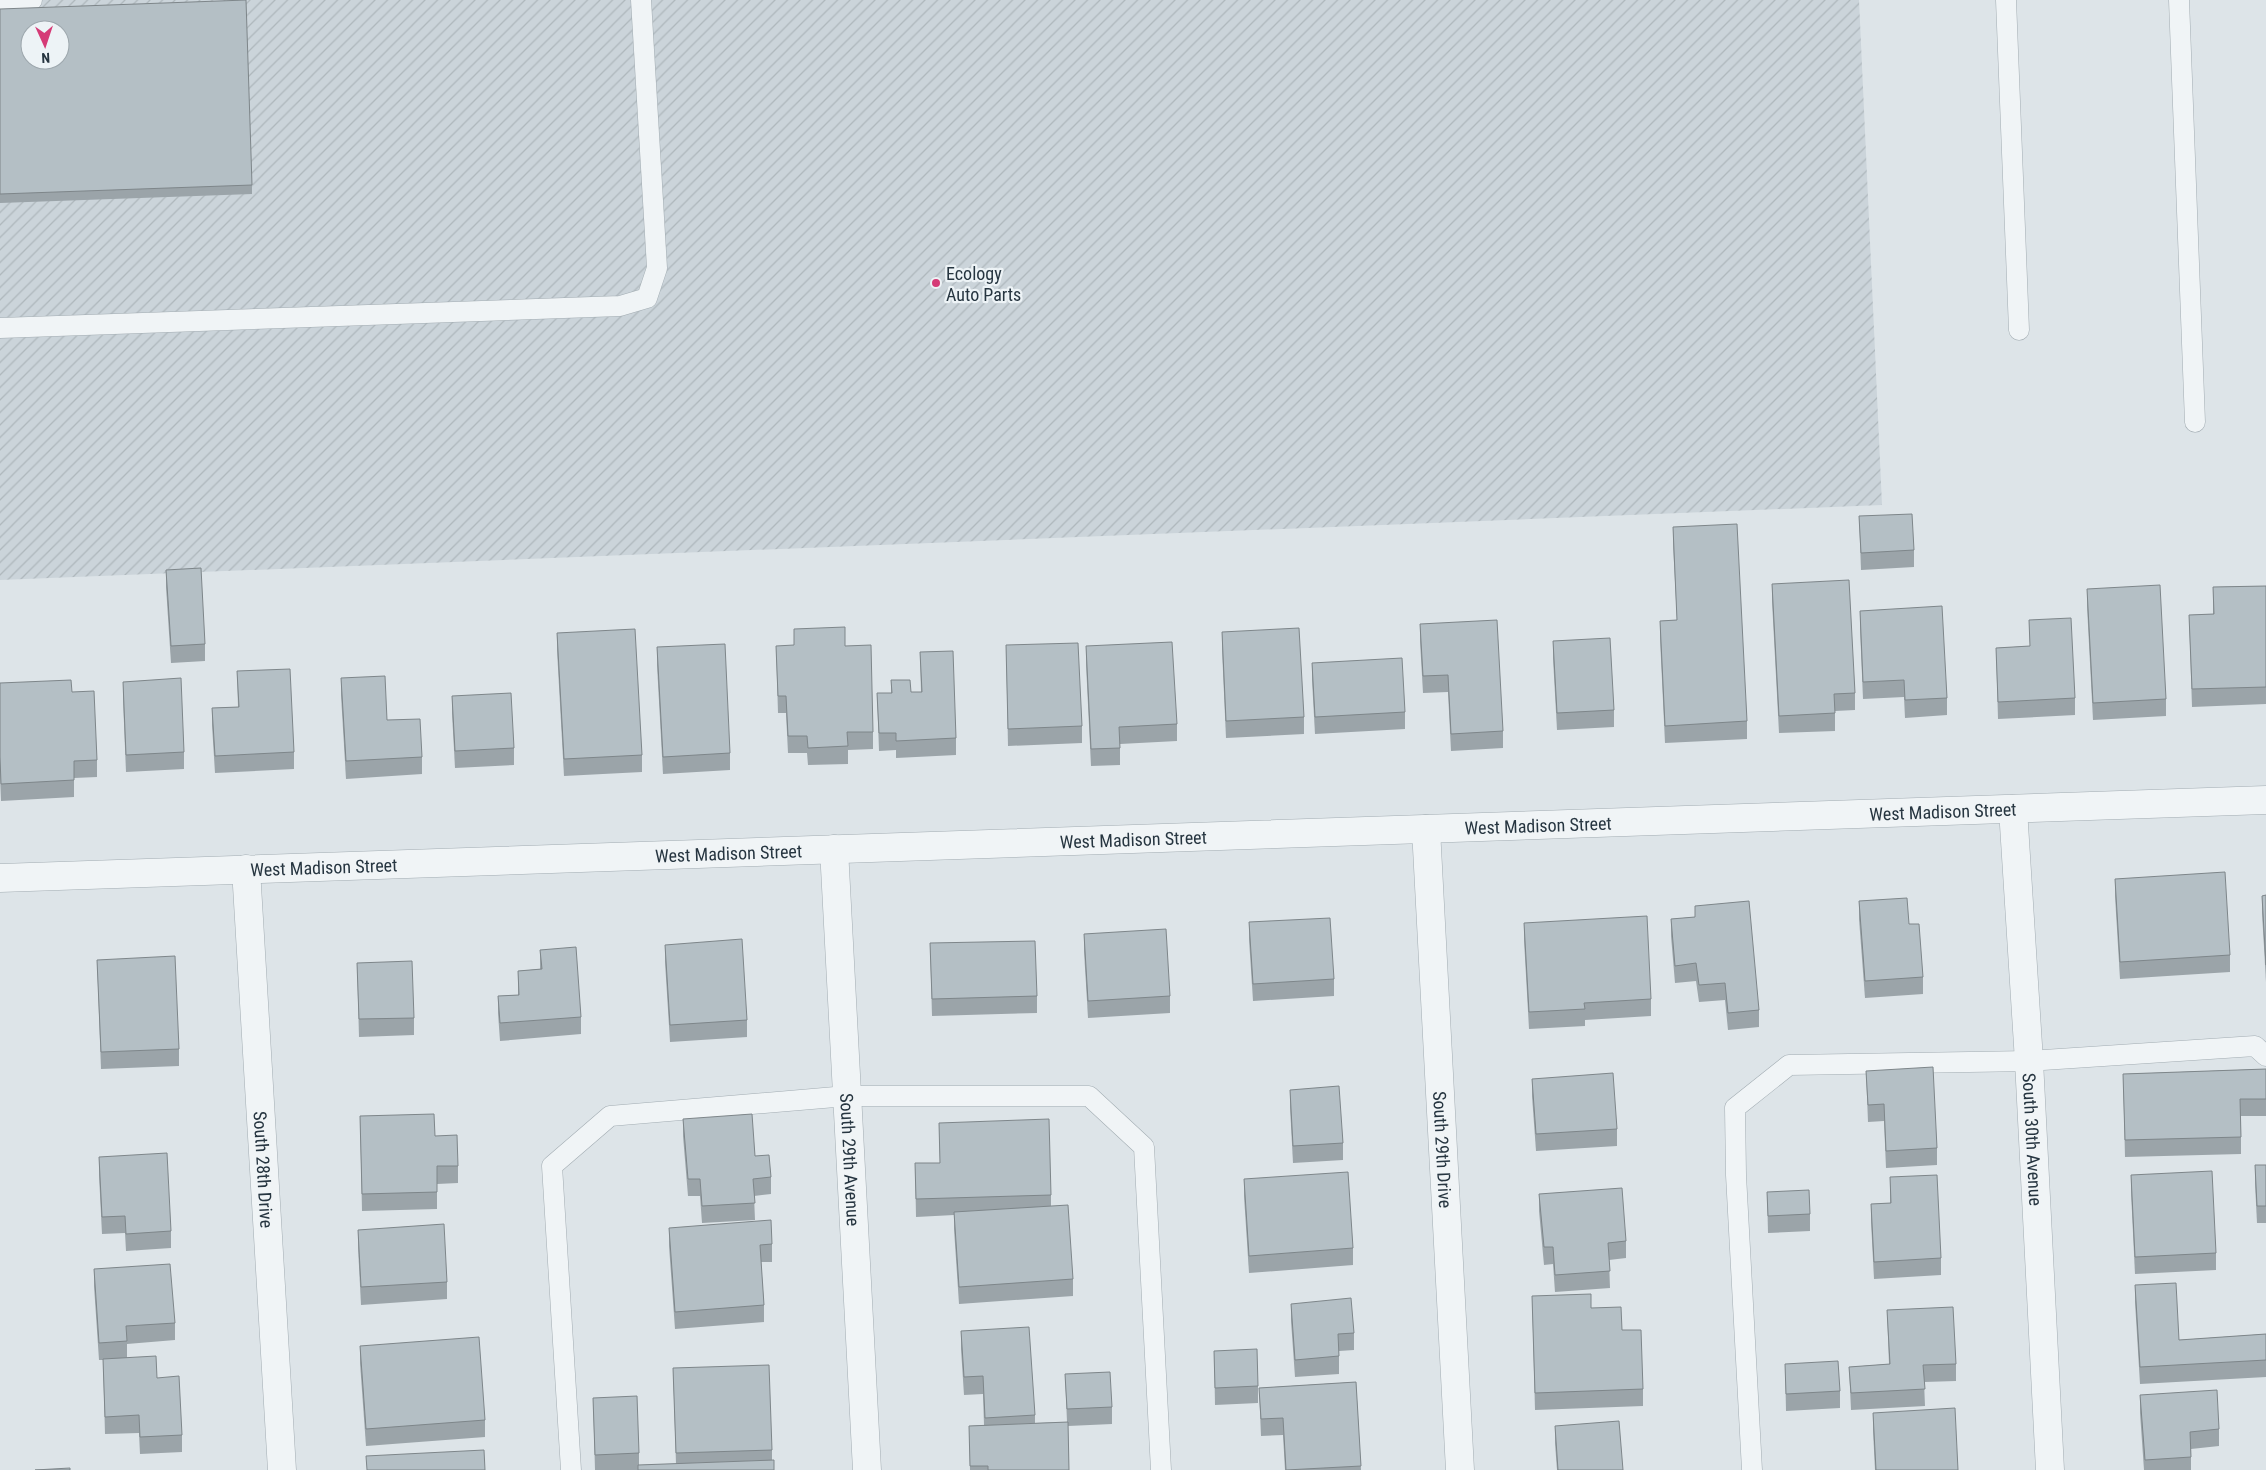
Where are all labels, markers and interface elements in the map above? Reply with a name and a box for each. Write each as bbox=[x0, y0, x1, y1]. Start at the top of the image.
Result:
north arrow bbox=[20, 20, 70, 70]
text: N bbox=[41, 50, 50, 66]
place label: Ecology Auto Parts bbox=[946, 263, 1021, 305]
marker: Ecology Auto Parts bbox=[930, 277, 942, 289]
street label: West Madison Street bbox=[1869, 798, 2017, 824]
street label: West Madison Street bbox=[1464, 812, 1612, 838]
street label: West Madison Street bbox=[1059, 826, 1207, 852]
street label: West Madison Street bbox=[655, 840, 802, 866]
street label: West Madison Street bbox=[250, 854, 398, 880]
street label: South 30th Avenue bbox=[2019, 1072, 2047, 1206]
street label: South 29th Drive bbox=[1429, 1090, 1457, 1209]
street label: South 29th Avenue bbox=[836, 1093, 865, 1227]
street label: South 28th Drive bbox=[250, 1110, 278, 1229]

